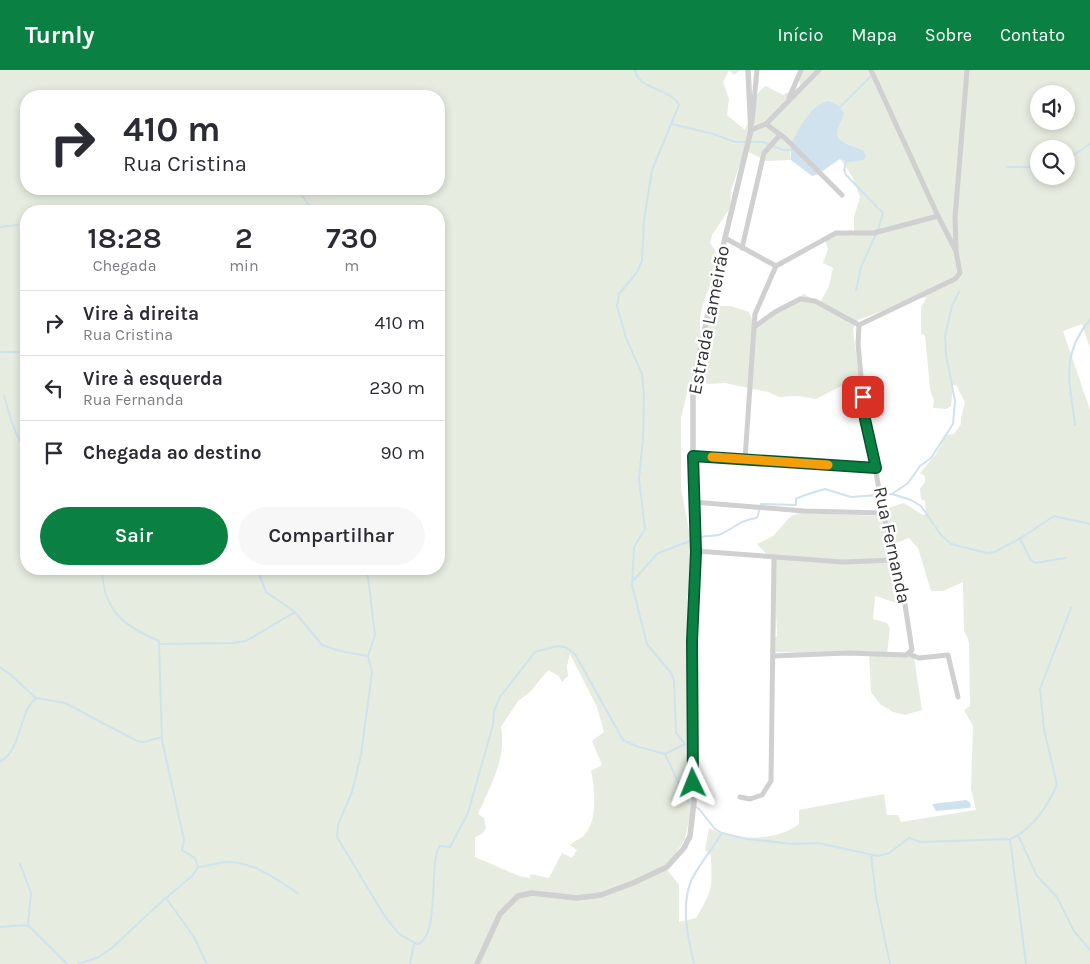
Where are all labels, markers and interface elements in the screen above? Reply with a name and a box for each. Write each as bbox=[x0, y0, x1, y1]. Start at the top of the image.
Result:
text: Turnly bbox=[25, 21, 95, 49]
text: Início bbox=[777, 24, 823, 46]
text: Mapa bbox=[851, 24, 897, 46]
text: Sobre bbox=[925, 24, 972, 46]
text: Contato bbox=[1000, 24, 1065, 46]
map controls bbox=[1030, 85, 1075, 185]
button: sound bbox=[1030, 85, 1075, 130]
text: 410 m bbox=[123, 109, 221, 150]
icon: right bbox=[40, 110, 105, 175]
button: search bbox=[1030, 140, 1075, 185]
text: Rua Cristina bbox=[123, 151, 247, 177]
text: 18:28 bbox=[87, 220, 162, 256]
text: 2 bbox=[235, 220, 253, 256]
text: 730 bbox=[326, 220, 378, 256]
street label: Estrada Lameirão bbox=[684, 243, 734, 397]
text: Chegada bbox=[93, 256, 156, 275]
text: min bbox=[229, 256, 259, 275]
text: m bbox=[344, 256, 359, 275]
text: Vire à direita bbox=[83, 303, 199, 325]
icon: right bbox=[40, 309, 68, 337]
text: 410 m bbox=[375, 312, 425, 334]
text: Rua Cristina bbox=[83, 325, 173, 344]
text: Vire à esquerda bbox=[83, 368, 223, 390]
icon: left bbox=[40, 374, 68, 402]
pin bbox=[842, 376, 884, 418]
text: 230 m bbox=[369, 377, 425, 399]
icon: arrive bbox=[849, 383, 877, 411]
text: Rua Fernanda bbox=[83, 390, 183, 409]
icon: arrive bbox=[40, 439, 68, 467]
text: Chegada ao destino bbox=[83, 442, 261, 464]
text: 90 m bbox=[380, 442, 425, 464]
street label: Rua Fernanda bbox=[869, 484, 915, 606]
button: Sair bbox=[40, 507, 228, 565]
button: Compartilhar bbox=[238, 507, 425, 565]
position arrow bbox=[666, 756, 718, 808]

